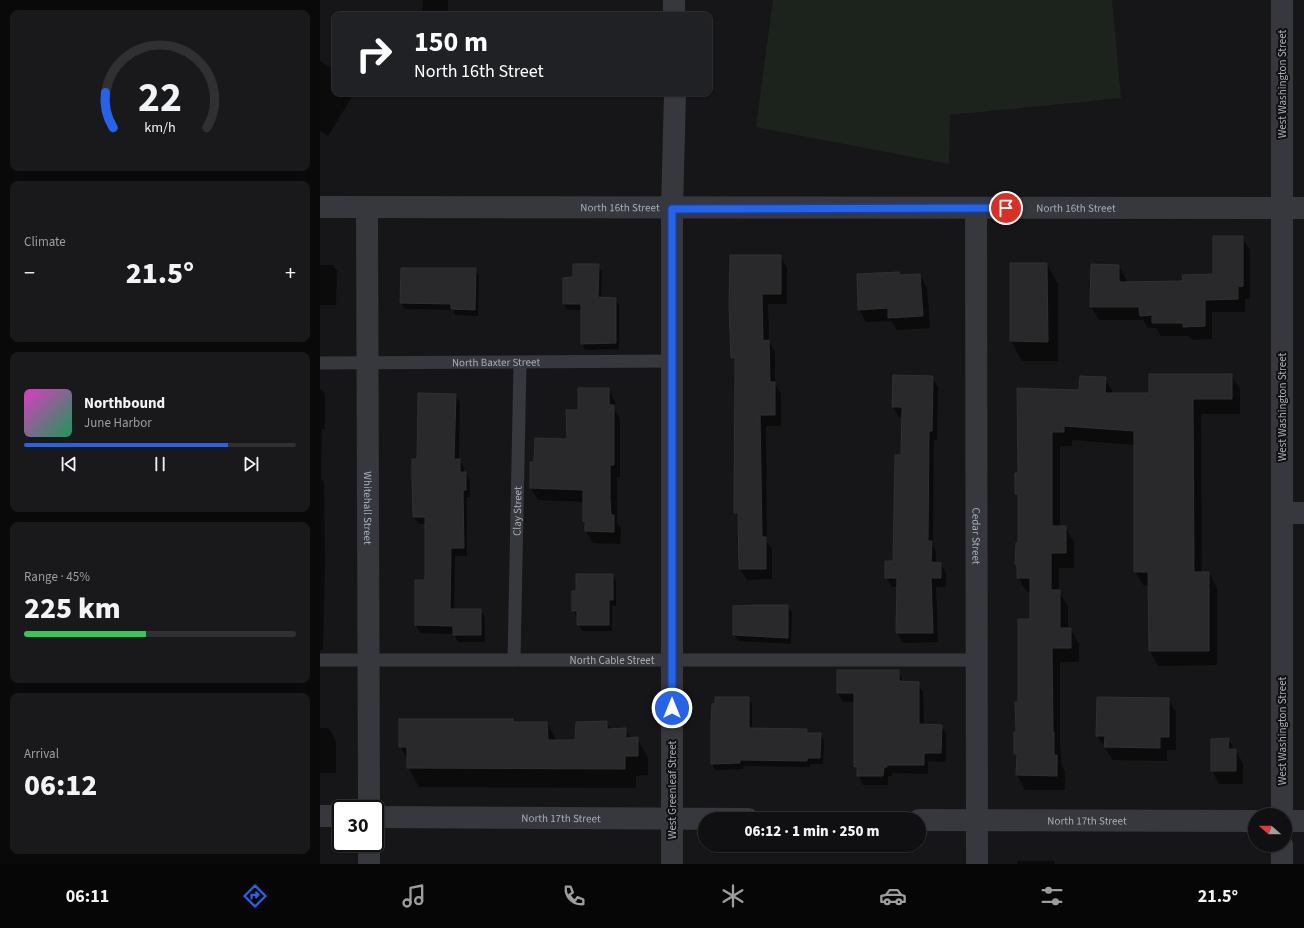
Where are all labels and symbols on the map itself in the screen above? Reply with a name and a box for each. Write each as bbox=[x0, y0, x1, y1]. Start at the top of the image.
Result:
street label: West Washington Street bbox=[1275, 29, 1290, 138]
pin bbox=[989, 191, 1023, 225]
street label: North 16th Street bbox=[580, 200, 660, 215]
street label: North 16th Street bbox=[1036, 201, 1116, 216]
street label: West Washington Street bbox=[1275, 352, 1290, 461]
street label: North Baxter Street bbox=[452, 355, 540, 370]
street label: Whitehall Street bbox=[360, 471, 375, 545]
street label: Clay Street bbox=[510, 486, 526, 536]
street label: Cedar Street bbox=[968, 507, 984, 565]
street label: North Cable Street bbox=[570, 653, 655, 668]
street label: West Washington Street bbox=[1275, 676, 1290, 785]
position arrow bbox=[651, 687, 693, 729]
street label: West Greenleaf Street bbox=[665, 740, 680, 839]
speed limit sign: 30 bbox=[332, 800, 384, 852]
north arrow bbox=[1248, 808, 1292, 852]
street label: North 17th Street bbox=[521, 811, 601, 826]
street label: North 17th Street bbox=[1047, 813, 1127, 829]

